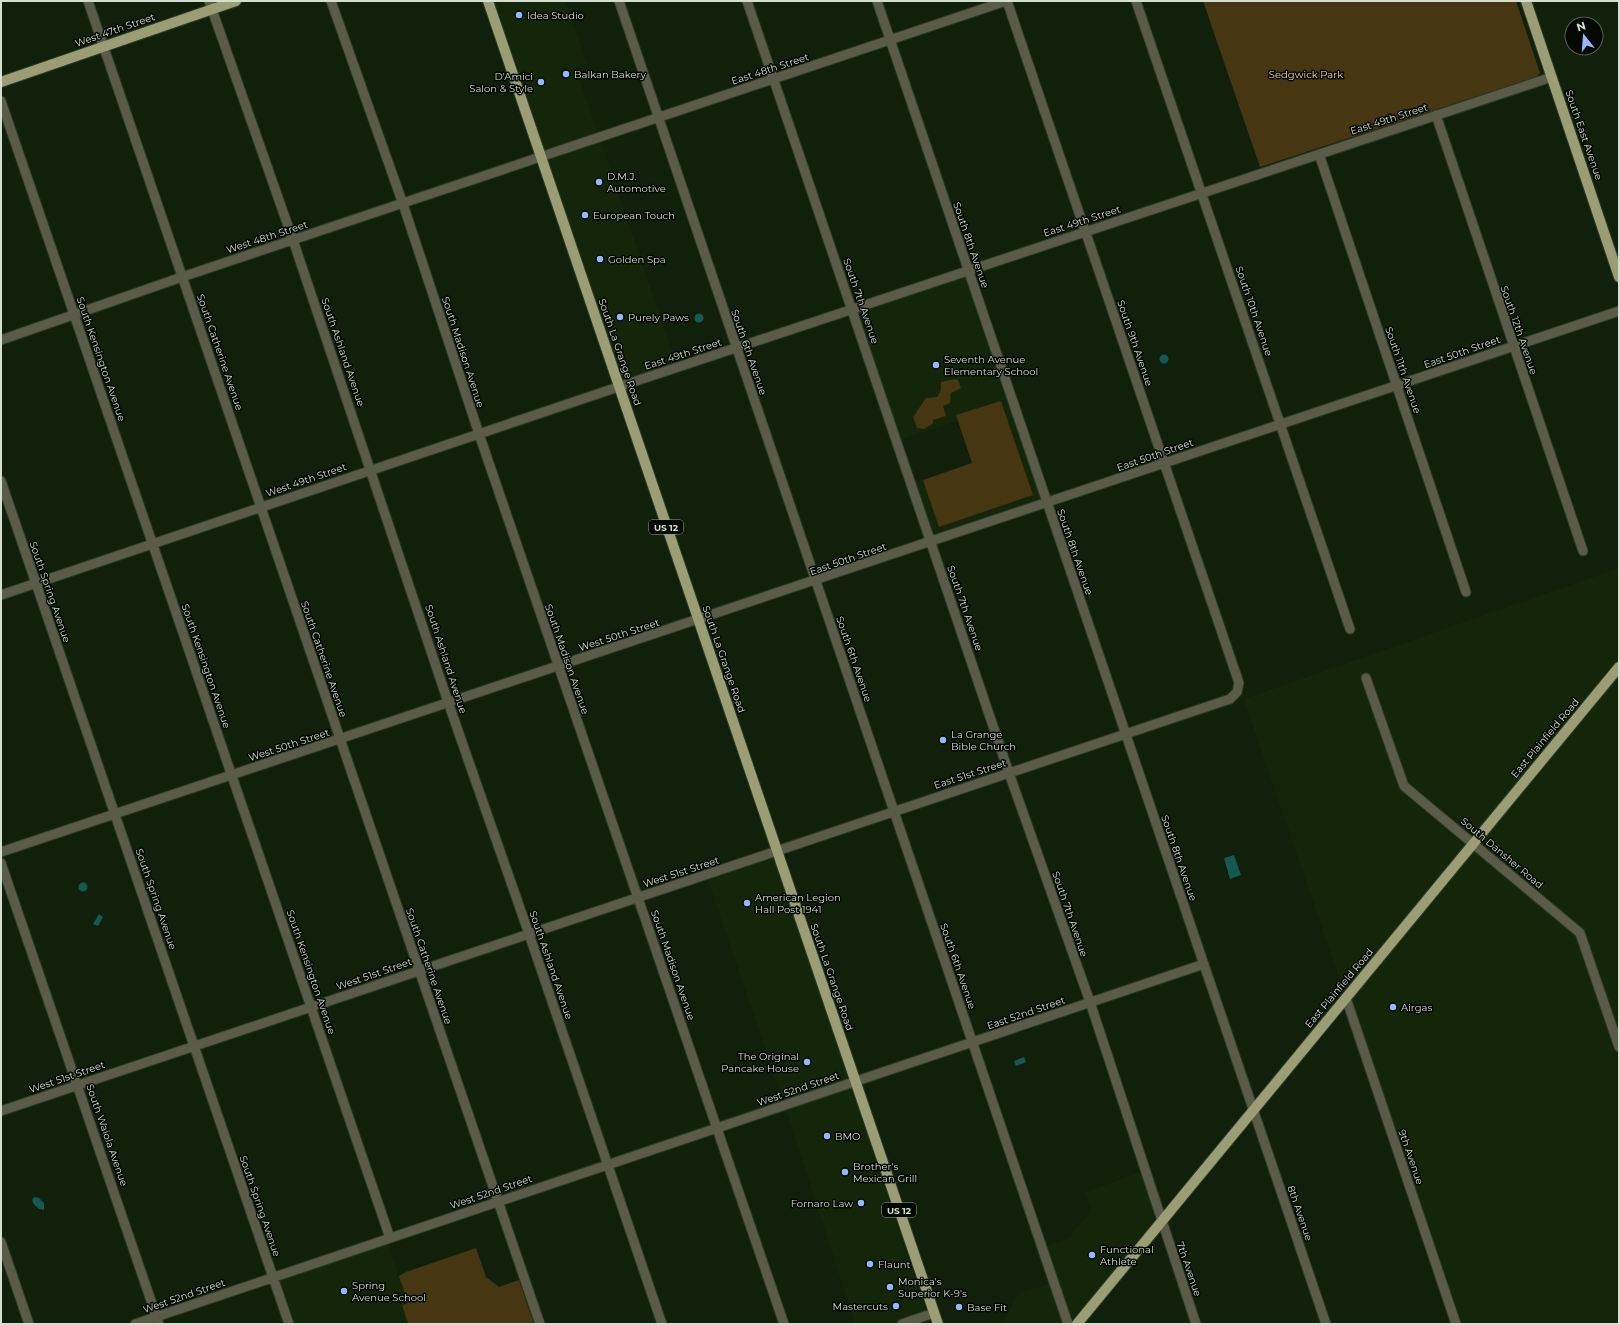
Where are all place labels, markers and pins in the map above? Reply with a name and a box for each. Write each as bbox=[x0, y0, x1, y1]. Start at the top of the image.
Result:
place label: Idea Studio bbox=[527, 9, 584, 22]
marker: Idea Studio bbox=[514, 10, 524, 20]
place label: Balkan Bakery bbox=[574, 68, 646, 81]
marker: Balkan Bakery bbox=[561, 69, 571, 79]
place label: D'Amici Salon & Style bbox=[469, 70, 533, 95]
marker: D'Amici Salon & Style bbox=[536, 77, 546, 87]
place label: D.M.J. Automotive bbox=[607, 170, 666, 195]
marker: D.M.J. Automotive bbox=[594, 177, 604, 187]
place label: European Touch bbox=[593, 209, 675, 222]
marker: European Touch bbox=[580, 210, 590, 220]
place label: Golden Spa bbox=[608, 253, 666, 266]
marker: Golden Spa bbox=[595, 254, 605, 264]
place label: Purely Paws bbox=[628, 311, 689, 324]
marker: Purely Paws bbox=[615, 312, 625, 322]
place label: Seventh Avenue Elementary School bbox=[944, 353, 1038, 378]
marker: Seventh Avenue Elementary School bbox=[931, 360, 941, 370]
place label: La Grange Bible Church bbox=[951, 728, 1016, 753]
marker: La Grange Bible Church bbox=[938, 735, 948, 745]
place label: American Legion Hall Post 1941 bbox=[755, 891, 841, 916]
marker: American Legion Hall Post 1941 bbox=[742, 898, 752, 908]
place label: Airgas bbox=[1401, 1001, 1432, 1014]
marker: Airgas bbox=[1388, 1002, 1398, 1012]
place label: The Original Pancake House bbox=[721, 1050, 799, 1075]
marker: The Original Pancake House bbox=[802, 1057, 812, 1067]
place label: BMO bbox=[835, 1130, 860, 1143]
marker: BMO bbox=[822, 1131, 832, 1141]
place label: Brother's Mexican Grill bbox=[853, 1160, 917, 1185]
marker: Brother's Mexican Grill bbox=[840, 1167, 850, 1177]
place label: Fornaro Law bbox=[791, 1197, 853, 1210]
marker: Fornaro Law bbox=[856, 1198, 866, 1208]
place label: Functional Athlete bbox=[1100, 1243, 1154, 1268]
marker: Functional Athlete bbox=[1087, 1250, 1097, 1260]
place label: Flaunt bbox=[878, 1258, 910, 1271]
marker: Flaunt bbox=[865, 1259, 875, 1269]
place label: Monica's Superior K-9's bbox=[898, 1275, 967, 1300]
place label: Spring Avenue School bbox=[352, 1279, 426, 1304]
marker: Monica's Superior K-9's bbox=[885, 1282, 895, 1292]
marker: Spring Avenue School bbox=[339, 1286, 349, 1296]
place label: Mastercuts bbox=[833, 1300, 888, 1313]
marker: Mastercuts bbox=[891, 1301, 901, 1311]
place label: Base Fit bbox=[967, 1301, 1007, 1314]
marker: Base Fit bbox=[954, 1302, 964, 1312]

